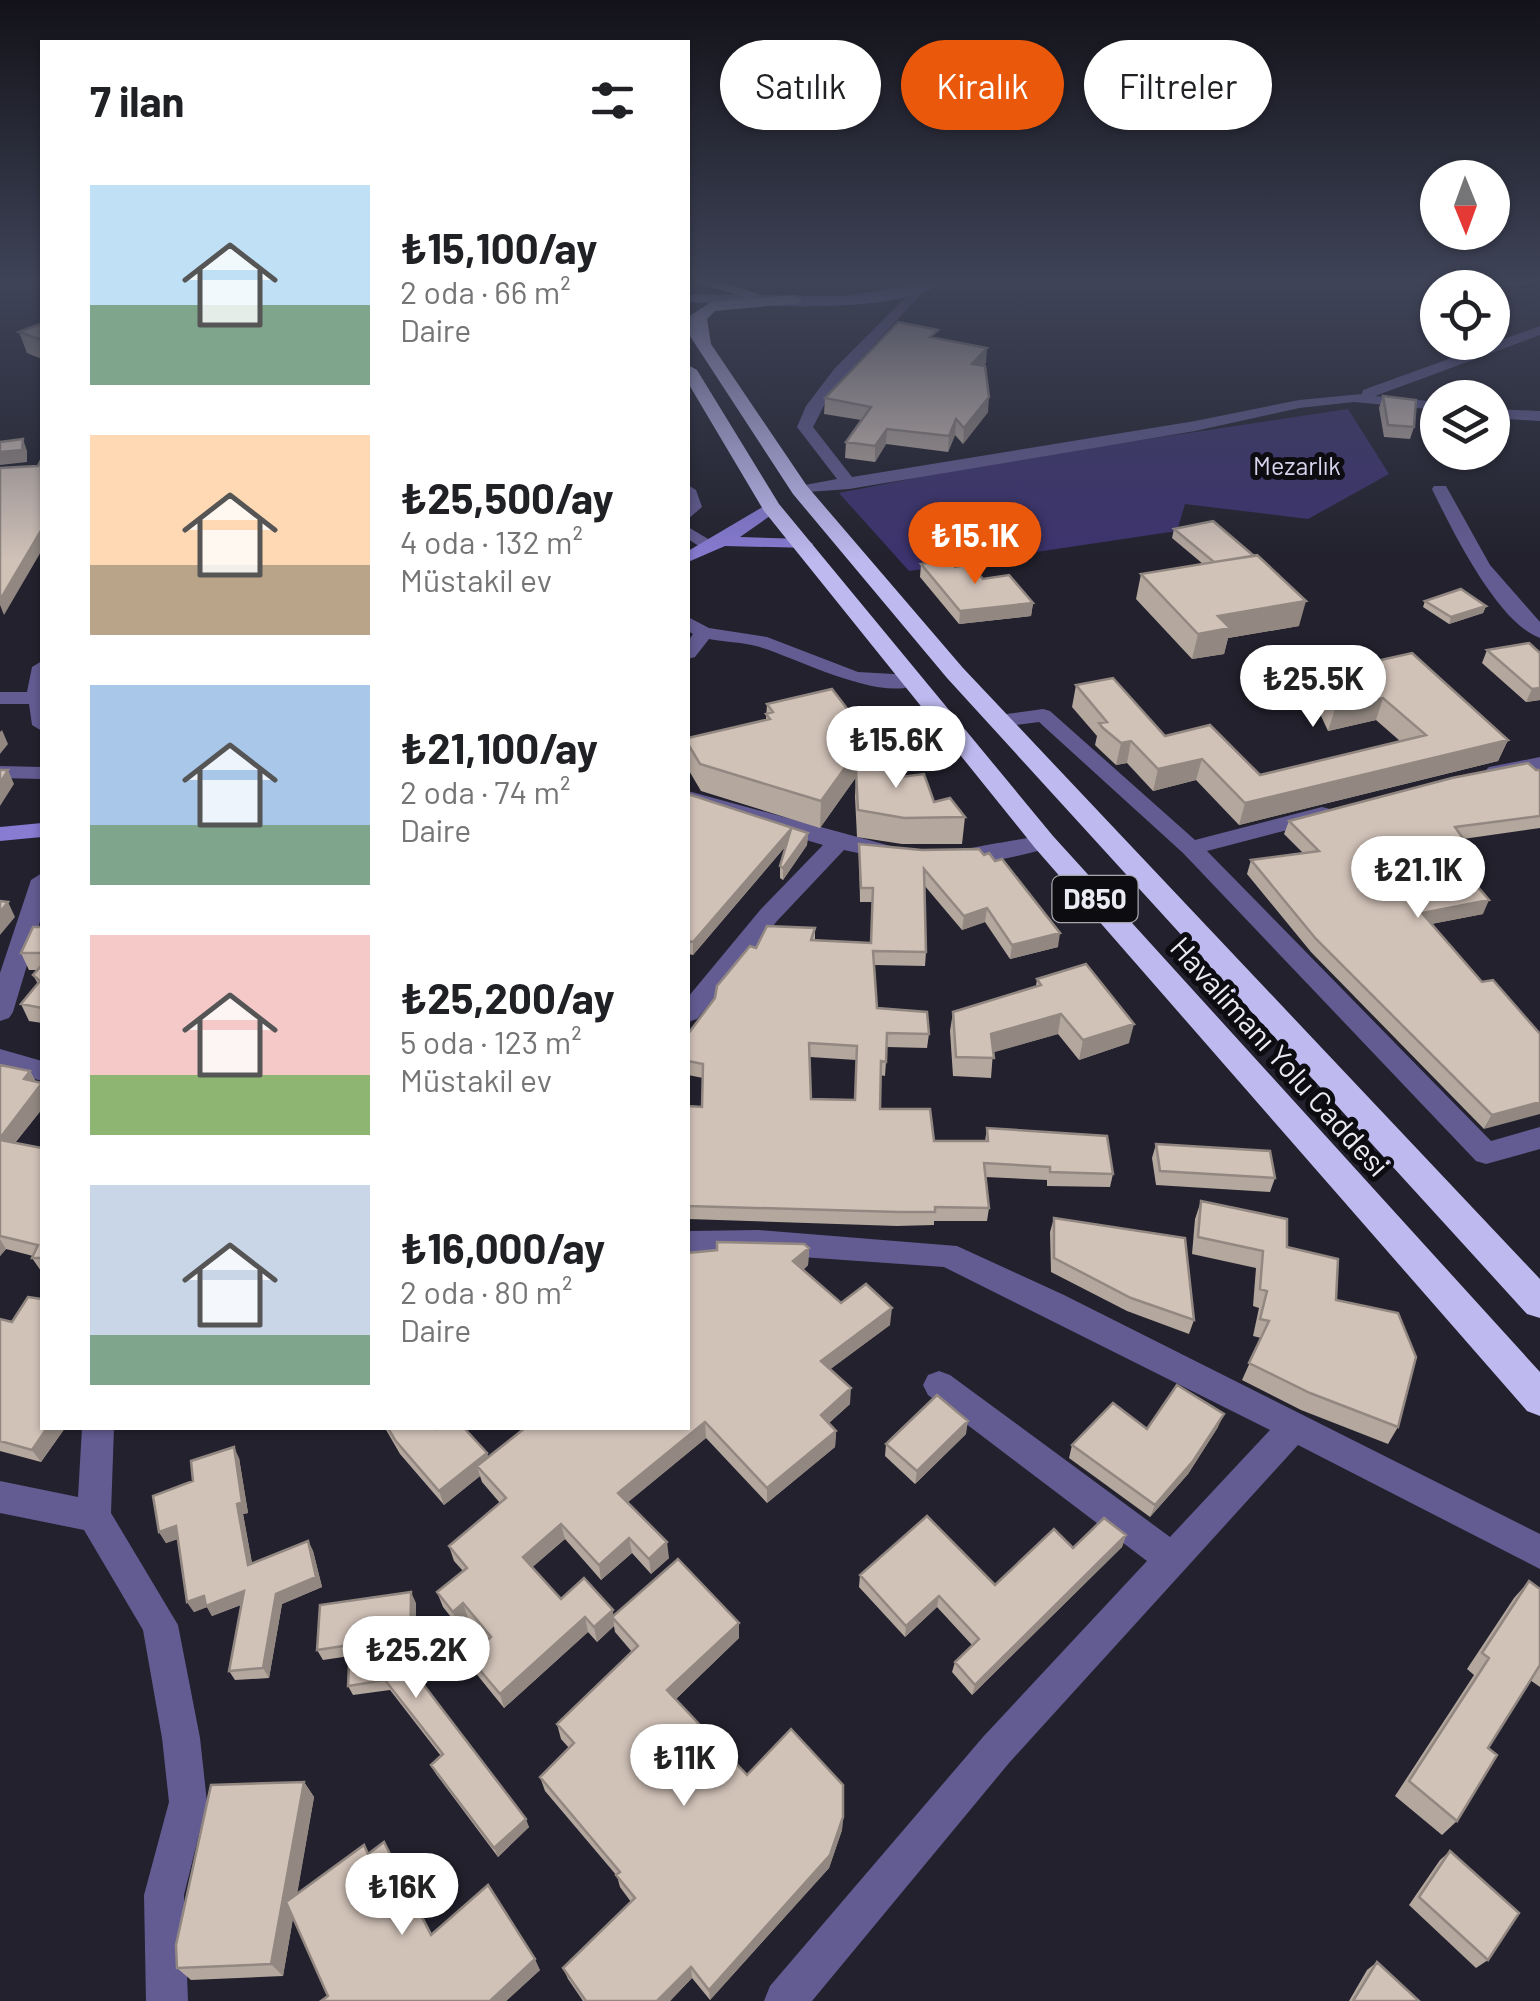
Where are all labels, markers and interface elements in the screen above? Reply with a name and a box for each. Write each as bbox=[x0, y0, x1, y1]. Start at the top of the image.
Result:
chip: Satılık bbox=[720, 40, 881, 130]
chip: Kiralık bbox=[901, 40, 1064, 130]
chip: Filtreler bbox=[1084, 40, 1272, 130]
icon: filters bbox=[585, 73, 640, 128]
text: 7 ilan bbox=[90, 75, 185, 125]
north arrow bbox=[1420, 160, 1510, 250]
map controls bbox=[1420, 160, 1510, 470]
text: ₺15,100/ay bbox=[400, 222, 597, 272]
icon: home bbox=[170, 225, 290, 345]
button: locate bbox=[1420, 270, 1510, 360]
text: 2 oda · 66 m² bbox=[400, 272, 571, 310]
text: Daire bbox=[400, 310, 471, 348]
button: layers bbox=[1420, 380, 1510, 470]
park label: Mezarlık bbox=[1253, 450, 1341, 480]
text: ₺25,500/ay bbox=[400, 472, 614, 522]
icon: home bbox=[170, 475, 290, 595]
pin: ₺15.1K bbox=[894, 502, 1056, 587]
text: ₺15.1K bbox=[930, 515, 1020, 553]
text: 4 oda · 132 m² bbox=[400, 522, 583, 560]
text: Müstakil ev bbox=[400, 560, 552, 598]
pin: ₺25.5K bbox=[1232, 645, 1394, 730]
text: ₺25.5K bbox=[1262, 658, 1364, 696]
pin: ₺15.6K bbox=[815, 706, 977, 791]
text: ₺15.6K bbox=[848, 719, 944, 757]
text: ₺21,100/ay bbox=[400, 722, 598, 772]
icon: home bbox=[170, 725, 290, 845]
text: 2 oda · 74 m² bbox=[400, 772, 570, 810]
text: Daire bbox=[400, 810, 471, 848]
pin: ₺21.1K bbox=[1337, 836, 1499, 921]
text: ₺21.1K bbox=[1373, 849, 1463, 887]
road number: D850 bbox=[1052, 876, 1138, 922]
street label: Havalimanı Yolu Caddesi bbox=[1164, 929, 1397, 1183]
text: ₺25,200/ay bbox=[400, 972, 615, 1022]
icon: home bbox=[170, 975, 290, 1095]
text: 5 oda · 123 m² bbox=[400, 1022, 582, 1060]
text: Müstakil ev bbox=[400, 1060, 552, 1098]
text: ₺16,000/ay bbox=[400, 1222, 605, 1272]
icon: home bbox=[170, 1225, 290, 1345]
text: 2 oda · 80 m² bbox=[400, 1272, 572, 1310]
text: Daire bbox=[400, 1310, 471, 1348]
pin: ₺25.2K bbox=[335, 1616, 497, 1701]
text: ₺25.2K bbox=[365, 1629, 467, 1667]
pin: ₺11K bbox=[625, 1724, 743, 1809]
text: ₺11K bbox=[652, 1737, 716, 1775]
pin: ₺16K bbox=[343, 1853, 461, 1938]
text: ₺16K bbox=[367, 1866, 437, 1904]

